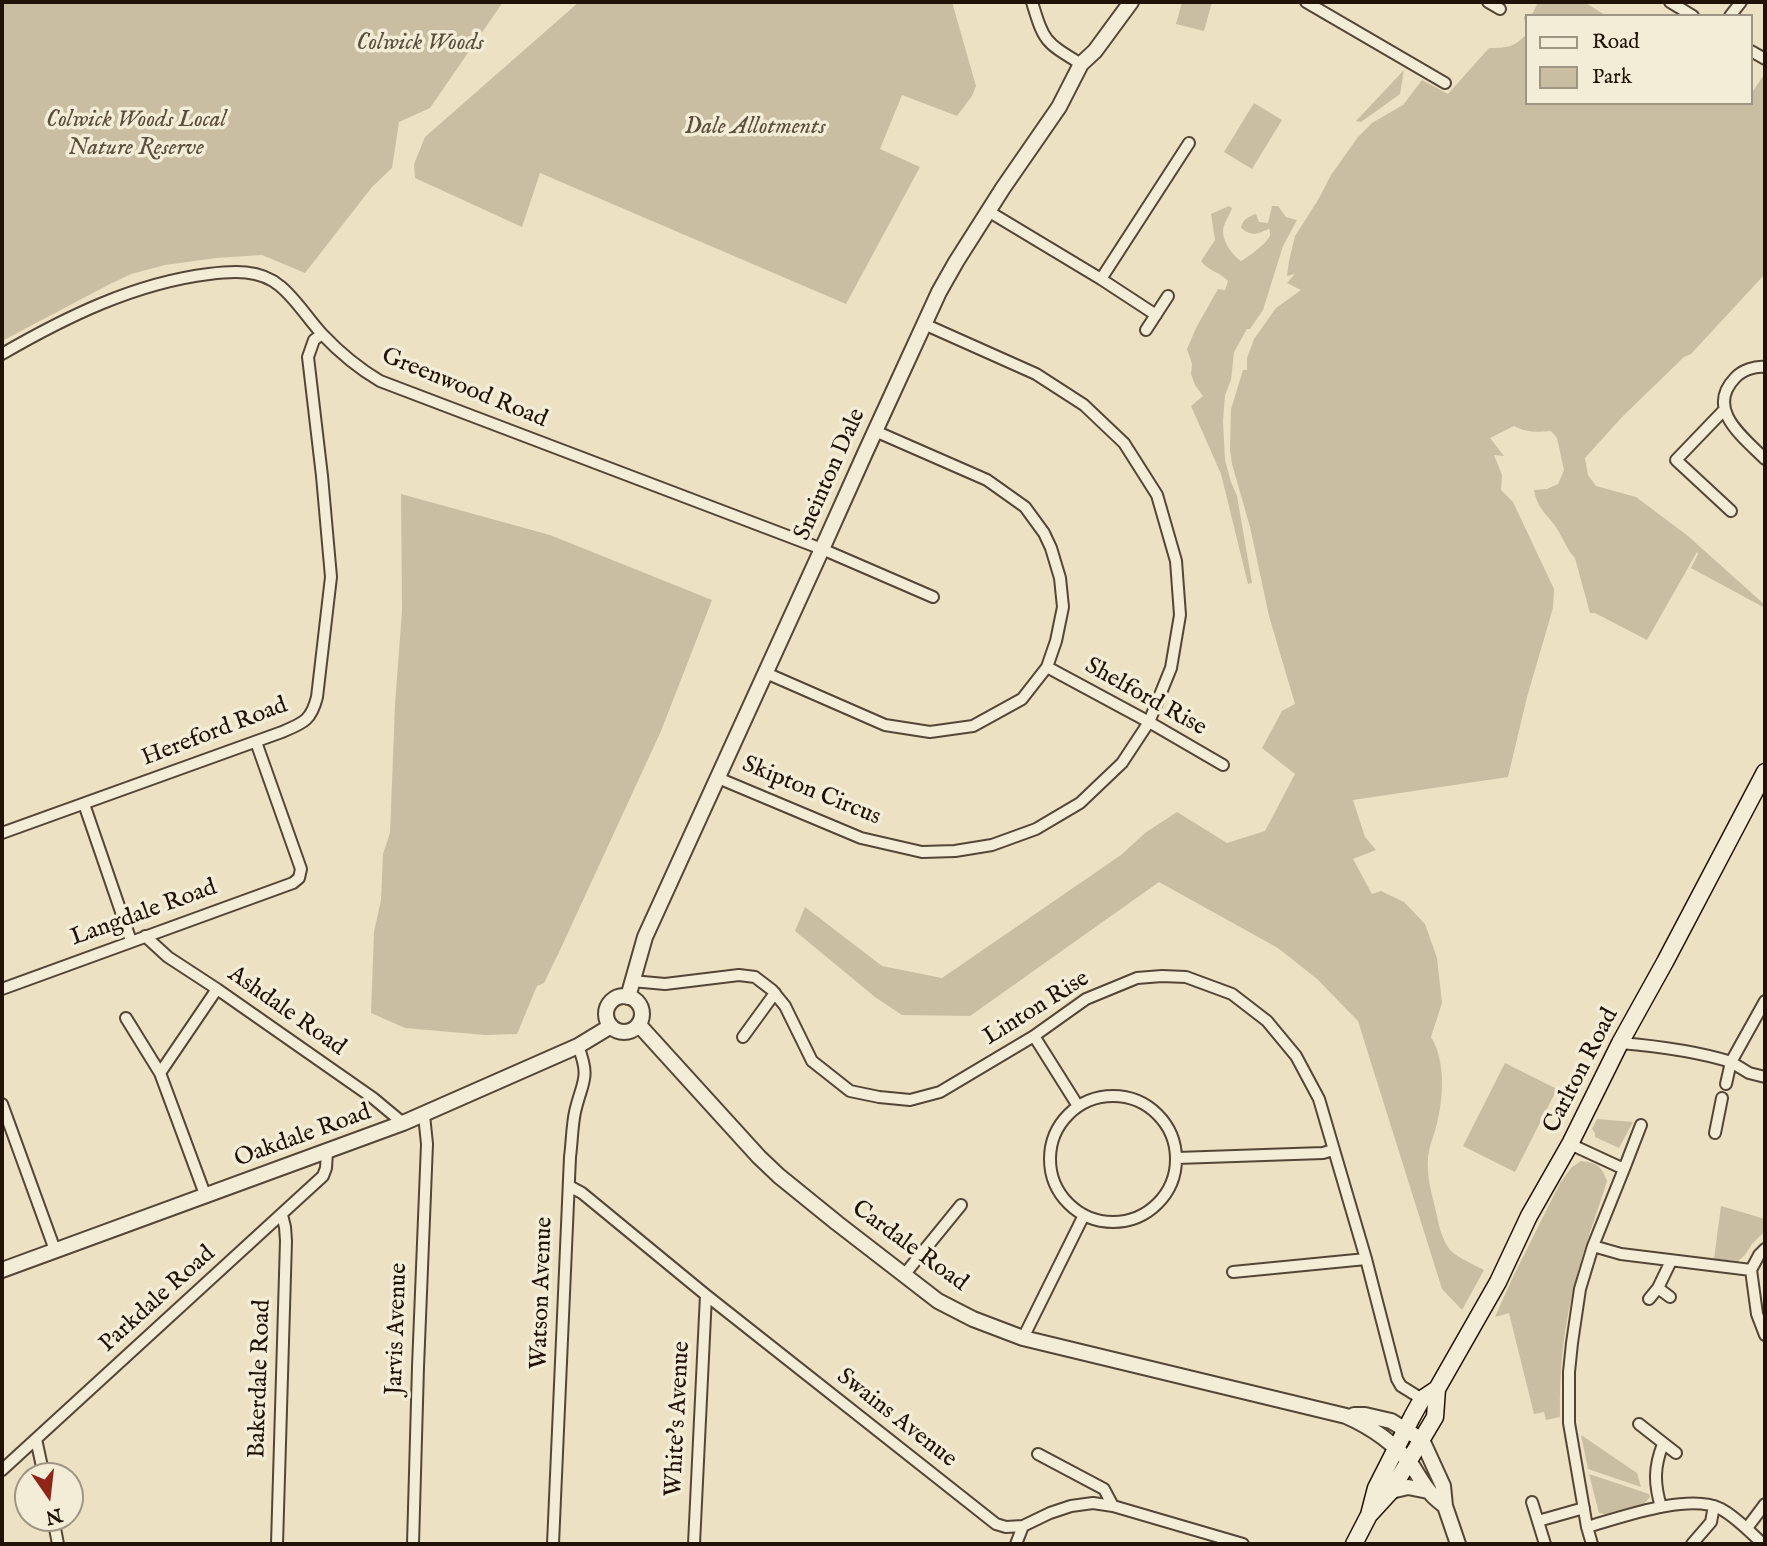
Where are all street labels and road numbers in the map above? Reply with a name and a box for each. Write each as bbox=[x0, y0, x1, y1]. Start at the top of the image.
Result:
street label: Greenwood Road bbox=[377, 343, 551, 435]
street label: Sneinton Dale bbox=[789, 405, 873, 545]
street label: Shelford Rise bbox=[1079, 653, 1211, 743]
street label: Hereford Road bbox=[138, 692, 292, 774]
street label: Skipton Circus bbox=[737, 751, 885, 833]
street label: Langdale Road bbox=[67, 874, 221, 954]
street label: Ashdale Road bbox=[221, 961, 351, 1063]
street label: Linton Rise bbox=[979, 965, 1095, 1053]
street label: Carlton Road bbox=[1538, 1004, 1626, 1138]
street label: Oakdale Road bbox=[231, 1099, 375, 1175]
street label: Cardale Road bbox=[845, 1195, 973, 1299]
street label: Watson Avenue bbox=[526, 1216, 560, 1370]
street label: Parkdale Road bbox=[94, 1241, 222, 1359]
street label: Jarvis Avenue bbox=[381, 1262, 415, 1396]
street label: Bakerdale Road bbox=[244, 1299, 278, 1459]
street label: White's Avenue bbox=[661, 1340, 697, 1498]
street label: Swains Avenue bbox=[830, 1363, 962, 1475]

